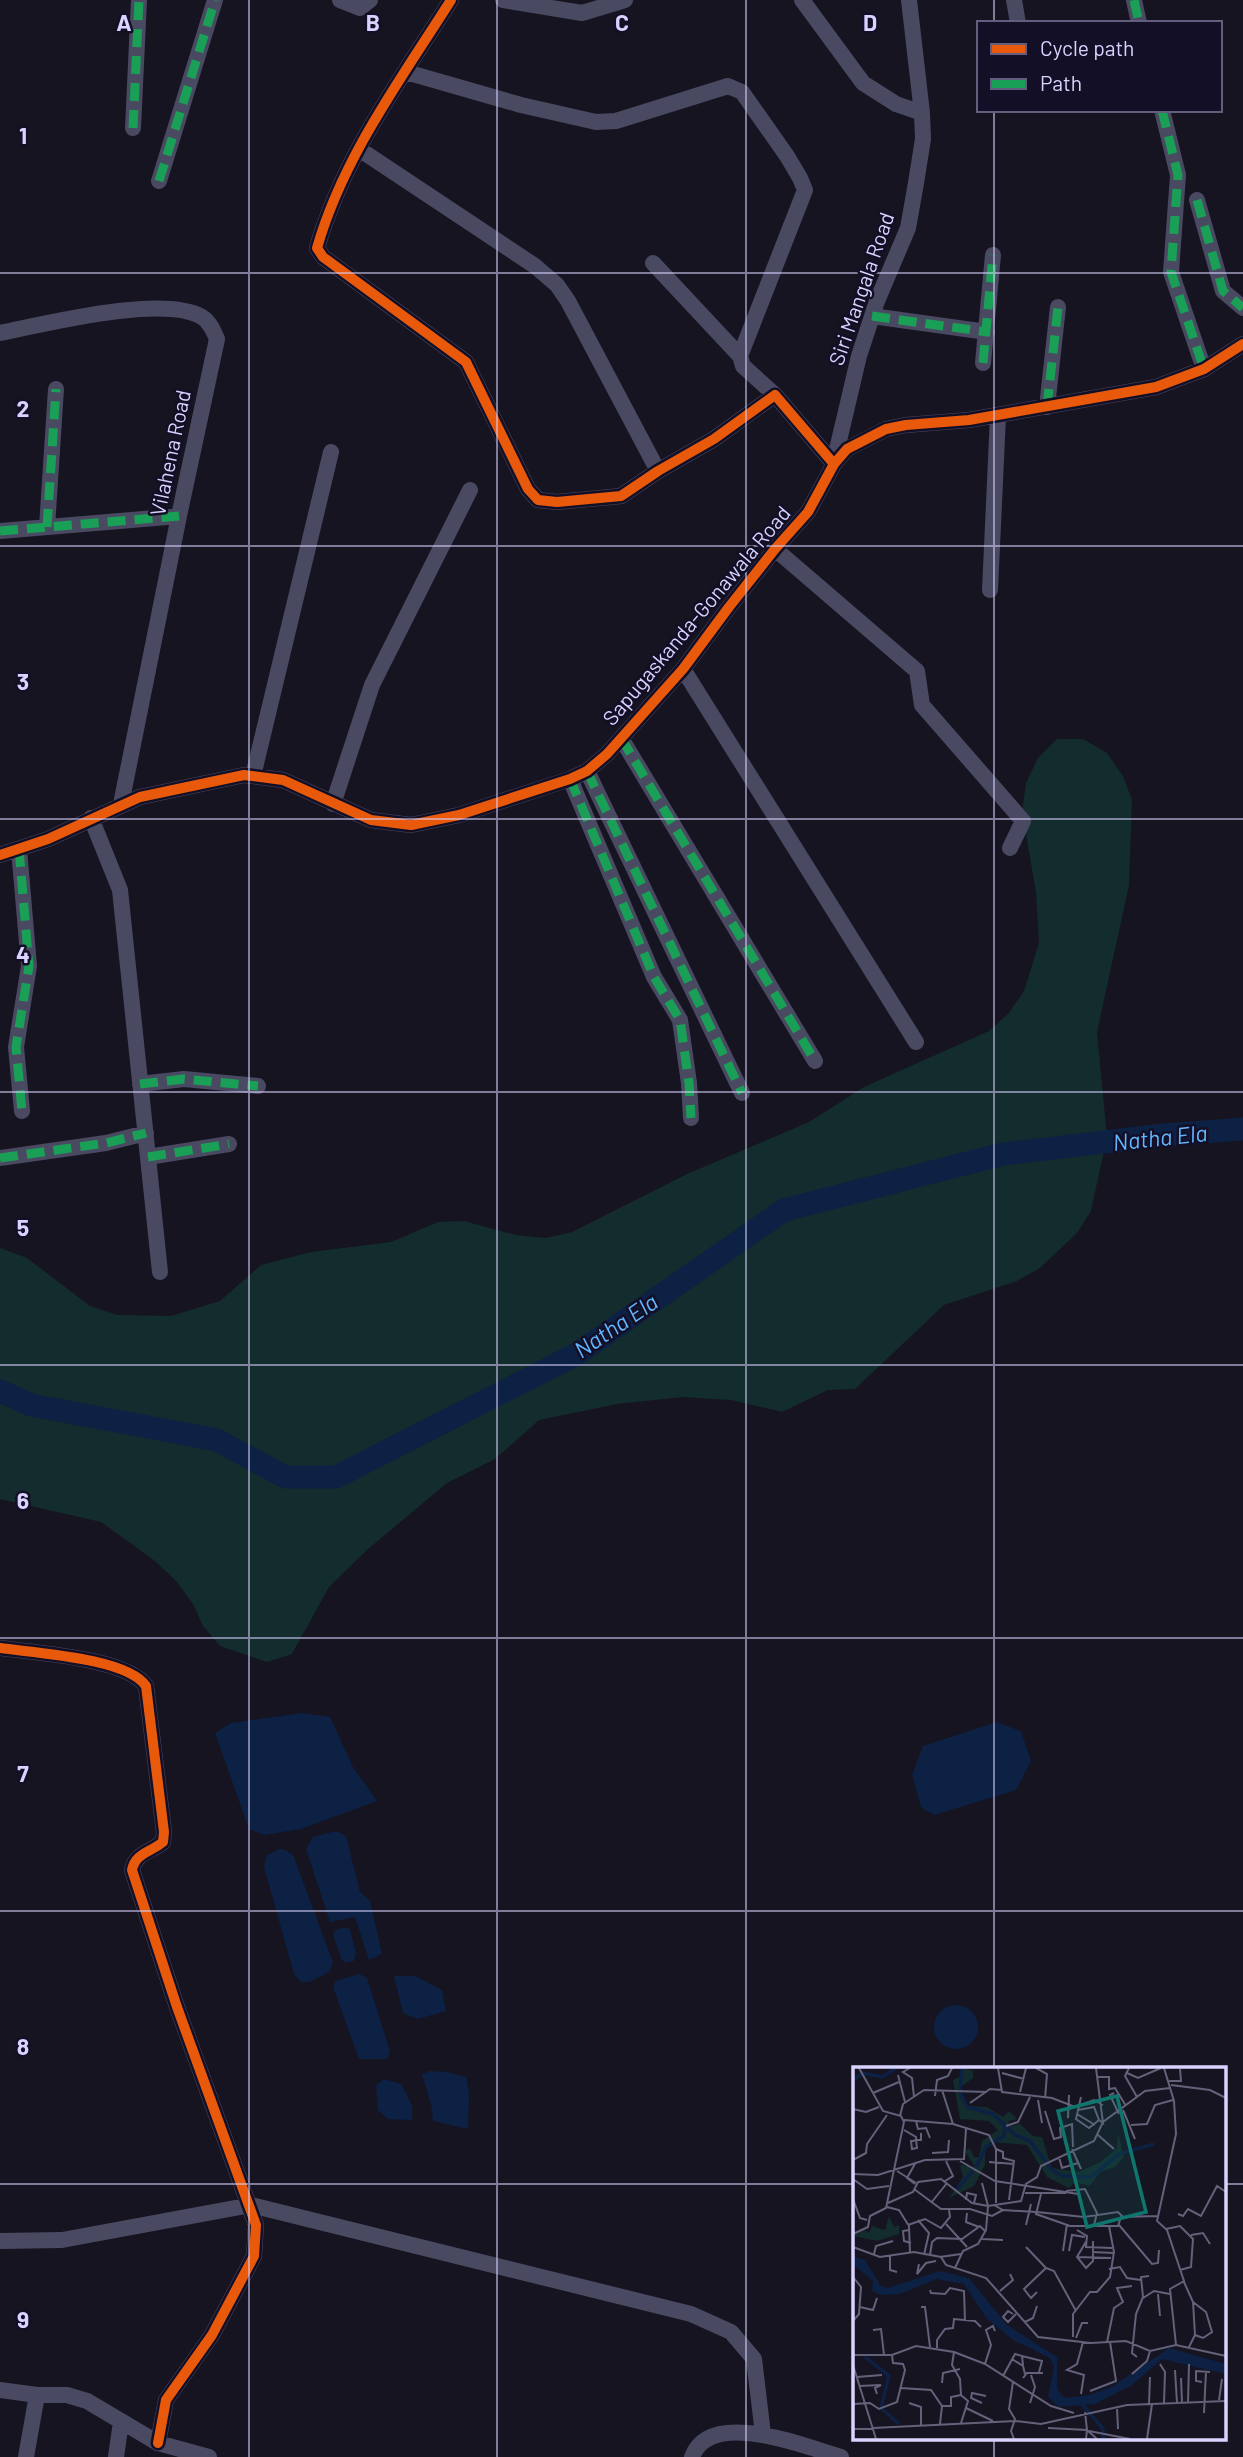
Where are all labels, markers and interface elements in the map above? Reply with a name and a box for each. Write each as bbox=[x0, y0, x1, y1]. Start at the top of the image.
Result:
text: A bbox=[116, 8, 132, 36]
text: B bbox=[366, 8, 380, 36]
text: C bbox=[615, 8, 629, 36]
text: D bbox=[863, 8, 877, 36]
legend bbox=[977, 21, 1222, 112]
text: Cycle path bbox=[1040, 35, 1134, 60]
text: Path bbox=[1040, 70, 1082, 95]
text: 1 bbox=[19, 121, 27, 149]
street label: Siri Mangala Road bbox=[823, 209, 898, 368]
street label: Vilahena Road bbox=[144, 387, 195, 518]
text: 2 bbox=[17, 394, 29, 422]
street label: Sapugaskanda-Gonawala Road bbox=[597, 500, 795, 730]
text: 3 bbox=[17, 667, 29, 695]
text: 4 bbox=[16, 940, 30, 968]
water label: Natha Ela bbox=[1111, 1118, 1209, 1156]
text: 5 bbox=[17, 1213, 29, 1241]
water label: Natha Ela bbox=[568, 1287, 663, 1363]
text: 6 bbox=[17, 1486, 29, 1514]
text: 7 bbox=[17, 1759, 29, 1787]
text: 8 bbox=[17, 2032, 29, 2060]
inset map bbox=[853, 2067, 1226, 2440]
text: 9 bbox=[17, 2305, 29, 2333]

